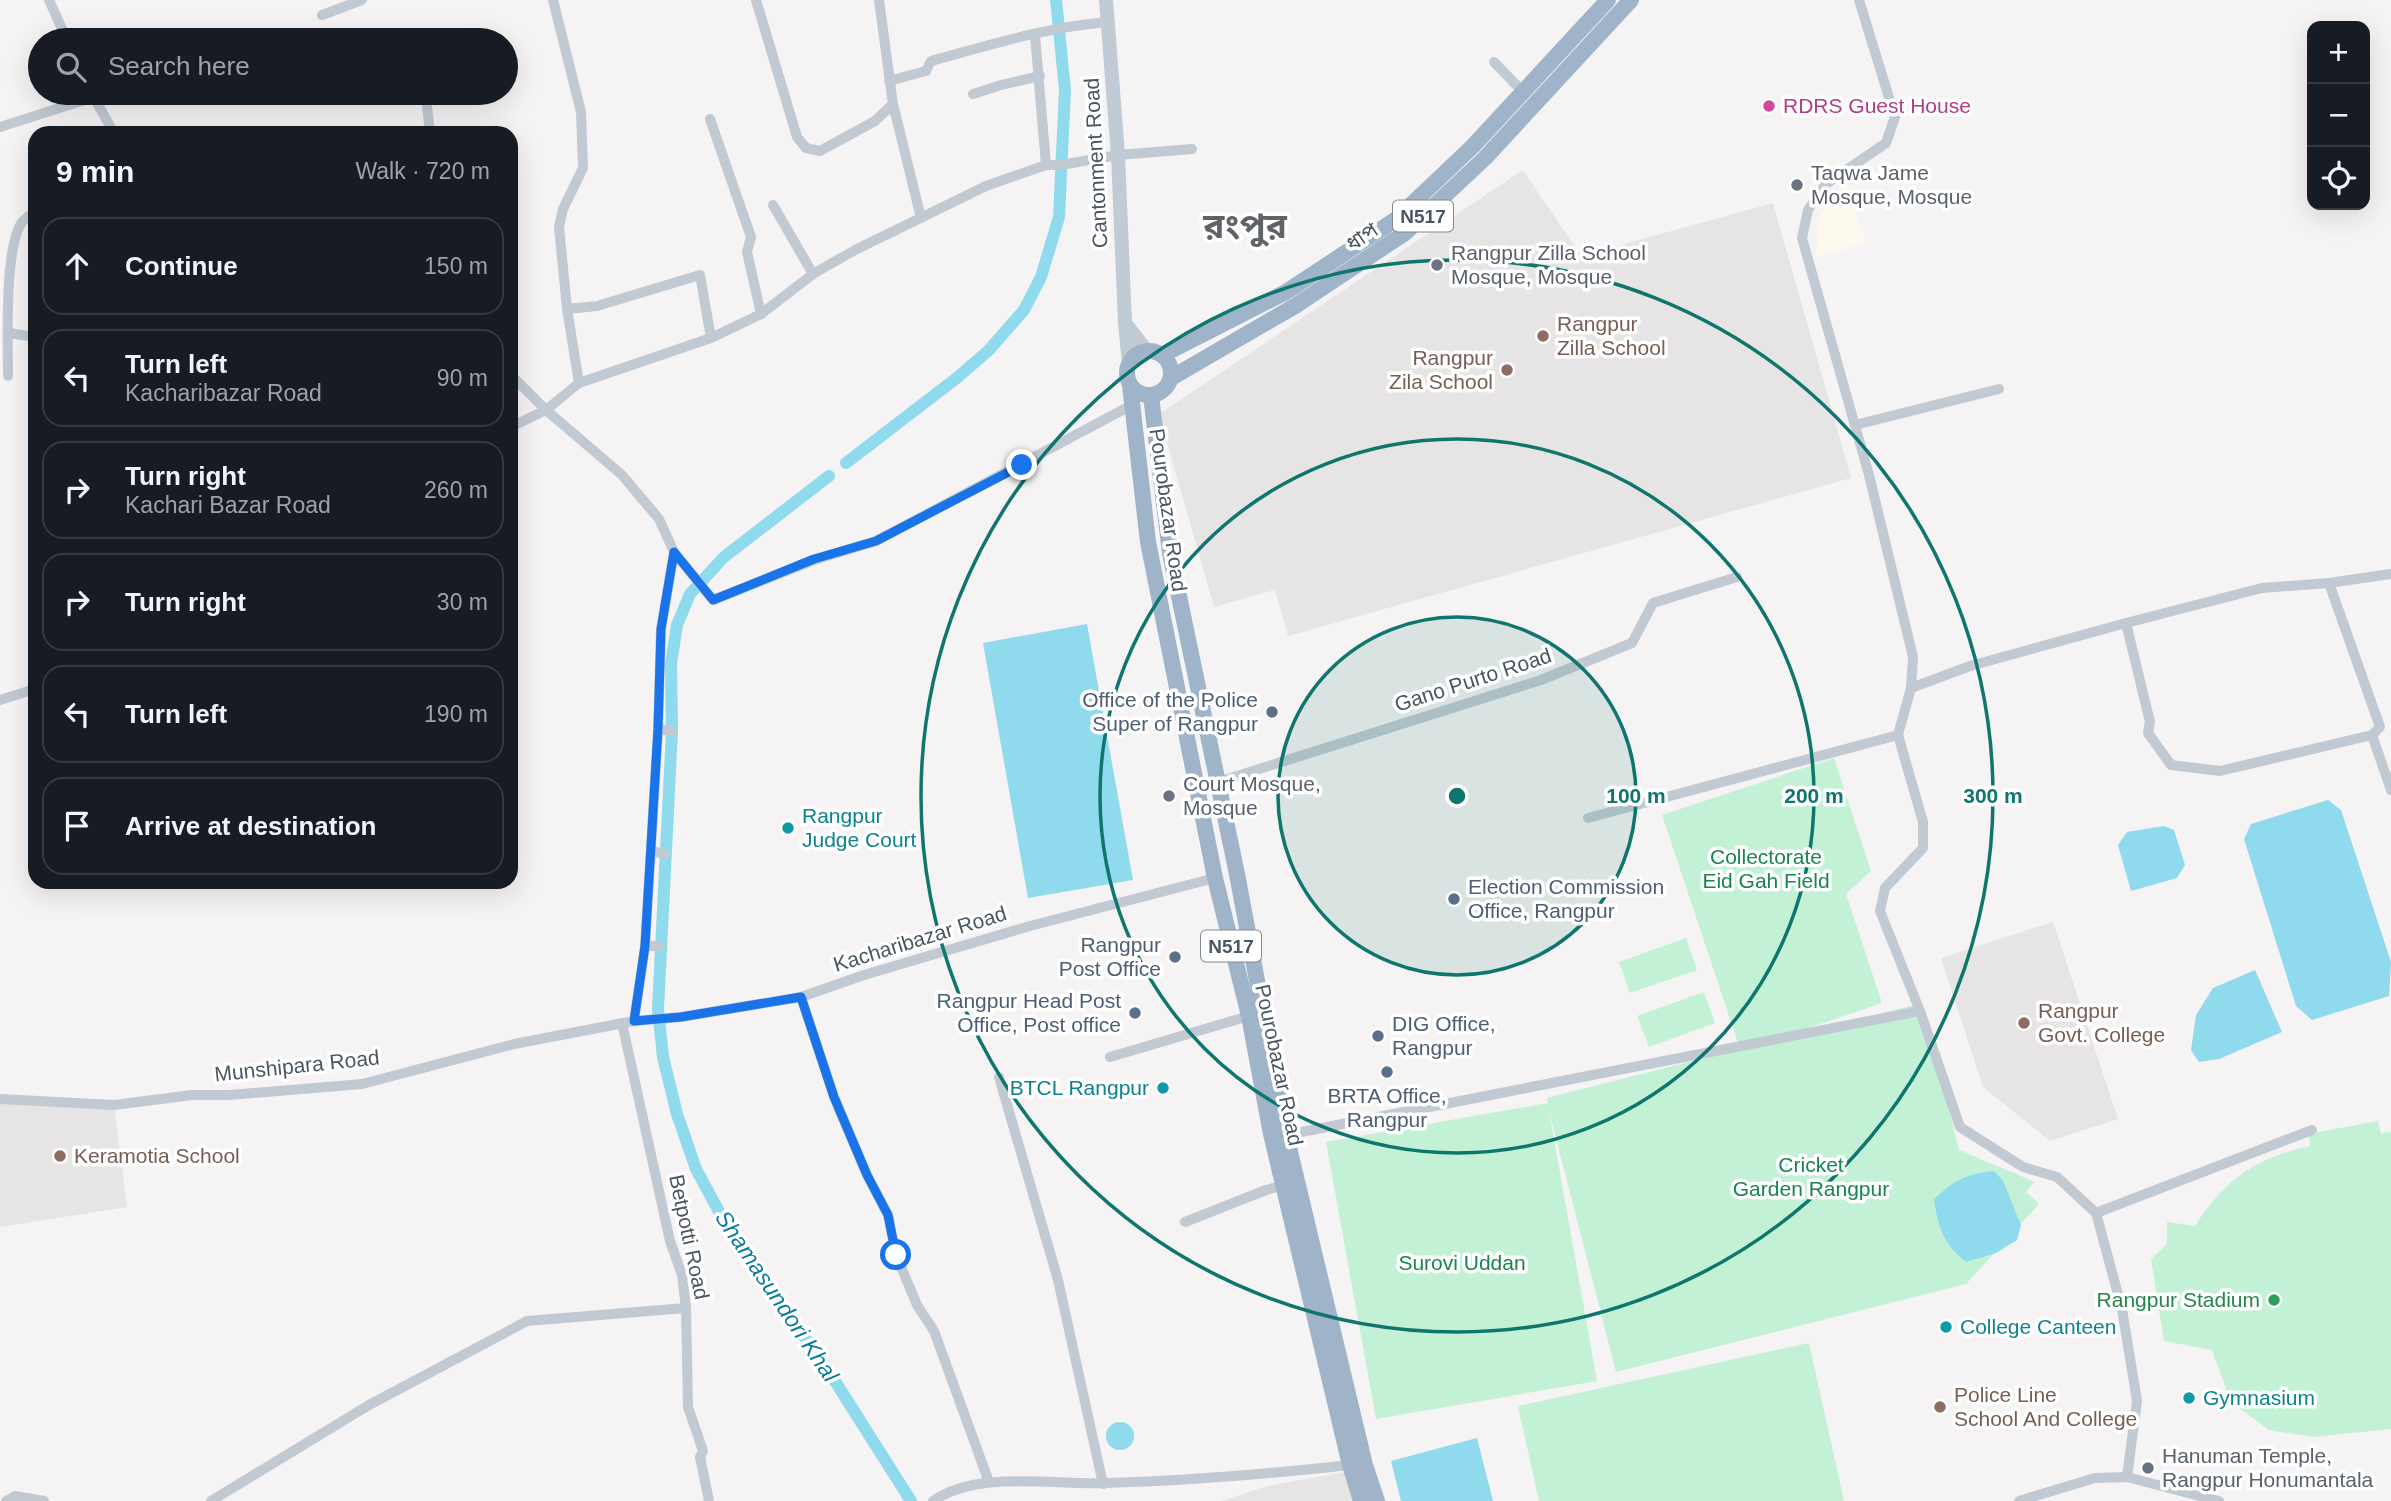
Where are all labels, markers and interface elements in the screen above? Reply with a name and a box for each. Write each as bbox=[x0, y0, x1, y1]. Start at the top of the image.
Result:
map controls bbox=[2307, 21, 2370, 210]
button: + bbox=[2307, 21, 2370, 84]
search box bbox=[28, 28, 518, 105]
icon: search bbox=[52, 48, 90, 86]
text: Search here bbox=[108, 51, 250, 81]
street label: Cantonment Road bbox=[1080, 77, 1111, 249]
button: − bbox=[2307, 84, 2370, 147]
place label: RDRS Guest House bbox=[1783, 94, 1971, 117]
marker: RDRS Guest House bbox=[1761, 98, 1777, 114]
button: locate bbox=[2307, 147, 2370, 210]
text: 9 min bbox=[56, 155, 134, 188]
text: Walk · 720 m bbox=[355, 158, 490, 184]
place label: Taqwa Jame Mosque, Mosque bbox=[1811, 161, 1972, 208]
marker: Taqwa Jame Mosque, Mosque bbox=[1789, 177, 1805, 193]
road number: N517 bbox=[1393, 200, 1453, 232]
district label: রংপুর bbox=[1202, 206, 1288, 247]
street label: ধাপ bbox=[1342, 217, 1383, 255]
place label: Rangpur Zilla School Mosque, Mosque bbox=[1451, 241, 1646, 288]
icon: ahead bbox=[58, 247, 96, 285]
text: Continue bbox=[125, 251, 238, 281]
text: 150 m bbox=[424, 253, 488, 279]
marker: Rangpur Zilla School Mosque, Mosque bbox=[1429, 257, 1445, 273]
place label: Rangpur Zilla School bbox=[1557, 312, 1666, 359]
marker: Rangpur Zilla School bbox=[1535, 328, 1551, 344]
place label: Rangpur Zila School bbox=[1389, 346, 1493, 393]
text: Turn left bbox=[125, 349, 227, 379]
icon: left bbox=[58, 359, 96, 397]
marker: Rangpur Zila School bbox=[1499, 362, 1515, 378]
text: 90 m bbox=[437, 365, 488, 391]
text: Kacharibazar Road bbox=[125, 380, 322, 406]
street label: Pourobazar Road bbox=[1146, 427, 1191, 593]
route end bbox=[1006, 449, 1037, 480]
text: Turn right bbox=[125, 461, 246, 491]
icon: right bbox=[58, 471, 96, 509]
text: 260 m bbox=[424, 477, 488, 503]
text: Kachari Bazar Road bbox=[125, 492, 331, 518]
icon: right bbox=[58, 583, 96, 621]
text: Turn right bbox=[125, 587, 246, 617]
text: 30 m bbox=[437, 589, 488, 615]
street label: Gano Purto Road bbox=[1392, 643, 1554, 716]
place label: Office of the Police Super of Rangpur bbox=[1082, 688, 1258, 735]
icon: left bbox=[58, 695, 96, 733]
text: Turn left bbox=[125, 699, 227, 729]
text: 190 m bbox=[424, 701, 488, 727]
marker: Office of the Police Super of Rangpur bbox=[1264, 704, 1280, 720]
place label: Court Mosque, Mosque bbox=[1183, 772, 1321, 819]
centre of rings bbox=[1445, 784, 1469, 808]
text: 100 m bbox=[1606, 784, 1666, 807]
text: 200 m bbox=[1784, 784, 1844, 807]
text: 300 m bbox=[1963, 784, 2023, 807]
marker: Court Mosque, Mosque bbox=[1161, 788, 1177, 804]
place label: Rangpur Judge Court bbox=[802, 804, 917, 851]
icon: arrive bbox=[58, 807, 96, 845]
text: Arrive at destination bbox=[125, 811, 376, 841]
marker: Rangpur Judge Court bbox=[780, 820, 796, 836]
park label: Collectorate Eid Gah Field bbox=[1702, 845, 1830, 892]
place label: Election Commission Office, Rangpur bbox=[1468, 875, 1664, 922]
marker: Election Commission Office, Rangpur bbox=[1446, 891, 1462, 907]
street label: Kacharibazar Road bbox=[831, 901, 1009, 976]
road number: N517 bbox=[1201, 930, 1261, 962]
place label: Rangpur Post Office bbox=[1059, 933, 1161, 980]
marker: Rangpur Post Office bbox=[1167, 949, 1183, 965]
street label: Pourobazar Road bbox=[1251, 982, 1308, 1148]
place label: Rangpur Head Post Office, Post office bbox=[937, 989, 1121, 1036]
place label: Rangpur Govt. College bbox=[2038, 999, 2165, 1046]
marker: Rangpur Head Post Office, Post office bbox=[1127, 1005, 1143, 1021]
place label: DIG Office, Rangpur bbox=[1392, 1012, 1495, 1059]
marker: Rangpur Govt. College bbox=[2016, 1015, 2032, 1031]
marker: DIG Office, Rangpur bbox=[1370, 1028, 1386, 1044]
street label: Munshipara Road bbox=[213, 1045, 381, 1086]
marker: BRTA Office, Rangpur bbox=[1379, 1064, 1395, 1080]
place label: BTCL Rangpur bbox=[1010, 1076, 1149, 1099]
marker: BTCL Rangpur bbox=[1155, 1080, 1171, 1096]
place label: BRTA Office, Rangpur bbox=[1327, 1084, 1447, 1131]
place label: Keramotia School bbox=[74, 1144, 240, 1167]
marker: Keramotia School bbox=[52, 1148, 68, 1164]
park label: Cricket Garden Rangpur bbox=[1733, 1153, 1889, 1200]
street label: Betpotti Road bbox=[665, 1172, 714, 1302]
water label: Shamasundori Khal bbox=[710, 1206, 844, 1387]
route start bbox=[880, 1239, 911, 1270]
park label: Surovi Uddan bbox=[1398, 1251, 1526, 1274]
place label: Rangpur Stadium bbox=[2097, 1288, 2260, 1311]
marker: Rangpur Stadium bbox=[2266, 1292, 2282, 1308]
place label: College Canteen bbox=[1960, 1315, 2116, 1338]
marker: College Canteen bbox=[1938, 1319, 1954, 1335]
place label: Police Line School And College bbox=[1954, 1383, 2137, 1430]
place label: Gymnasium bbox=[2203, 1386, 2315, 1409]
marker: Gymnasium bbox=[2181, 1390, 2197, 1406]
marker: Police Line School And College bbox=[1932, 1399, 1948, 1415]
place label: Hanuman Temple, Rangpur Honumantala bbox=[2162, 1444, 2374, 1491]
marker: Hanuman Temple, Rangpur Honumantala bbox=[2140, 1460, 2156, 1476]

